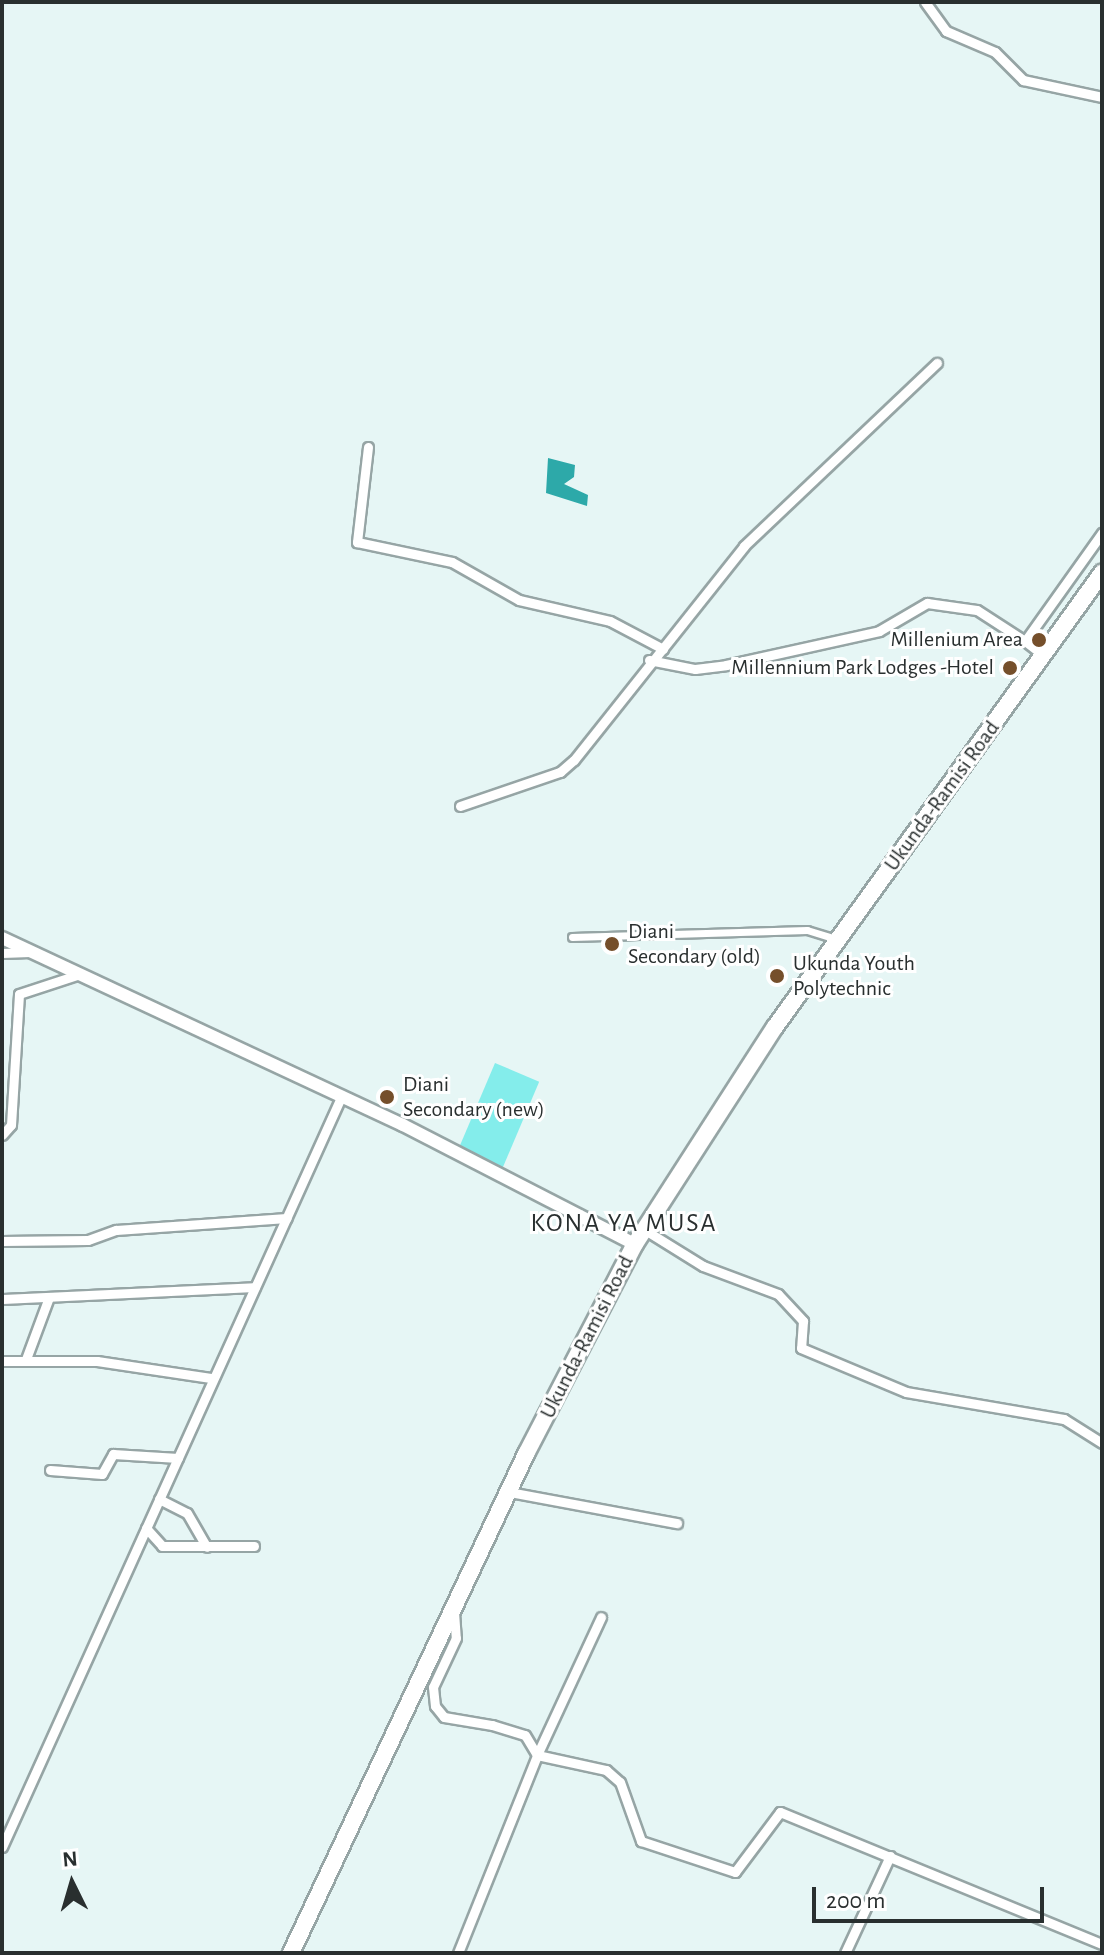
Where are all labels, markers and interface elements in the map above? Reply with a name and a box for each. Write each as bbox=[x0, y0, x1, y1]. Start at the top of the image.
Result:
place label: Millenium Area bbox=[891, 627, 1023, 653]
marker: Millenium Area bbox=[1030, 631, 1048, 649]
place label: Millennium Park Lodges -Hotel bbox=[731, 655, 994, 681]
marker: Millennium Park Lodges -Hotel bbox=[1001, 659, 1019, 677]
street label: Ukunda-Ramisi Road bbox=[879, 716, 1005, 876]
place label: Diani Secondary (old) bbox=[628, 918, 761, 970]
marker: Diani Secondary (old) bbox=[603, 935, 621, 953]
place label: Ukunda Youth Polytechnic bbox=[793, 950, 915, 1002]
marker: Ukunda Youth Polytechnic bbox=[768, 967, 786, 985]
place label: Diani Secondary (new) bbox=[403, 1071, 545, 1122]
marker: Diani Secondary (new) bbox=[378, 1088, 396, 1106]
district label: KONA YA MUSA bbox=[530, 1208, 718, 1240]
street label: Ukunda-Ramisi Road bbox=[535, 1251, 639, 1423]
north arrow bbox=[32, 1843, 112, 1923]
text: N bbox=[61, 1847, 78, 1871]
scale bar bbox=[816, 1871, 1048, 1921]
text: 200 m bbox=[826, 1889, 885, 1913]

